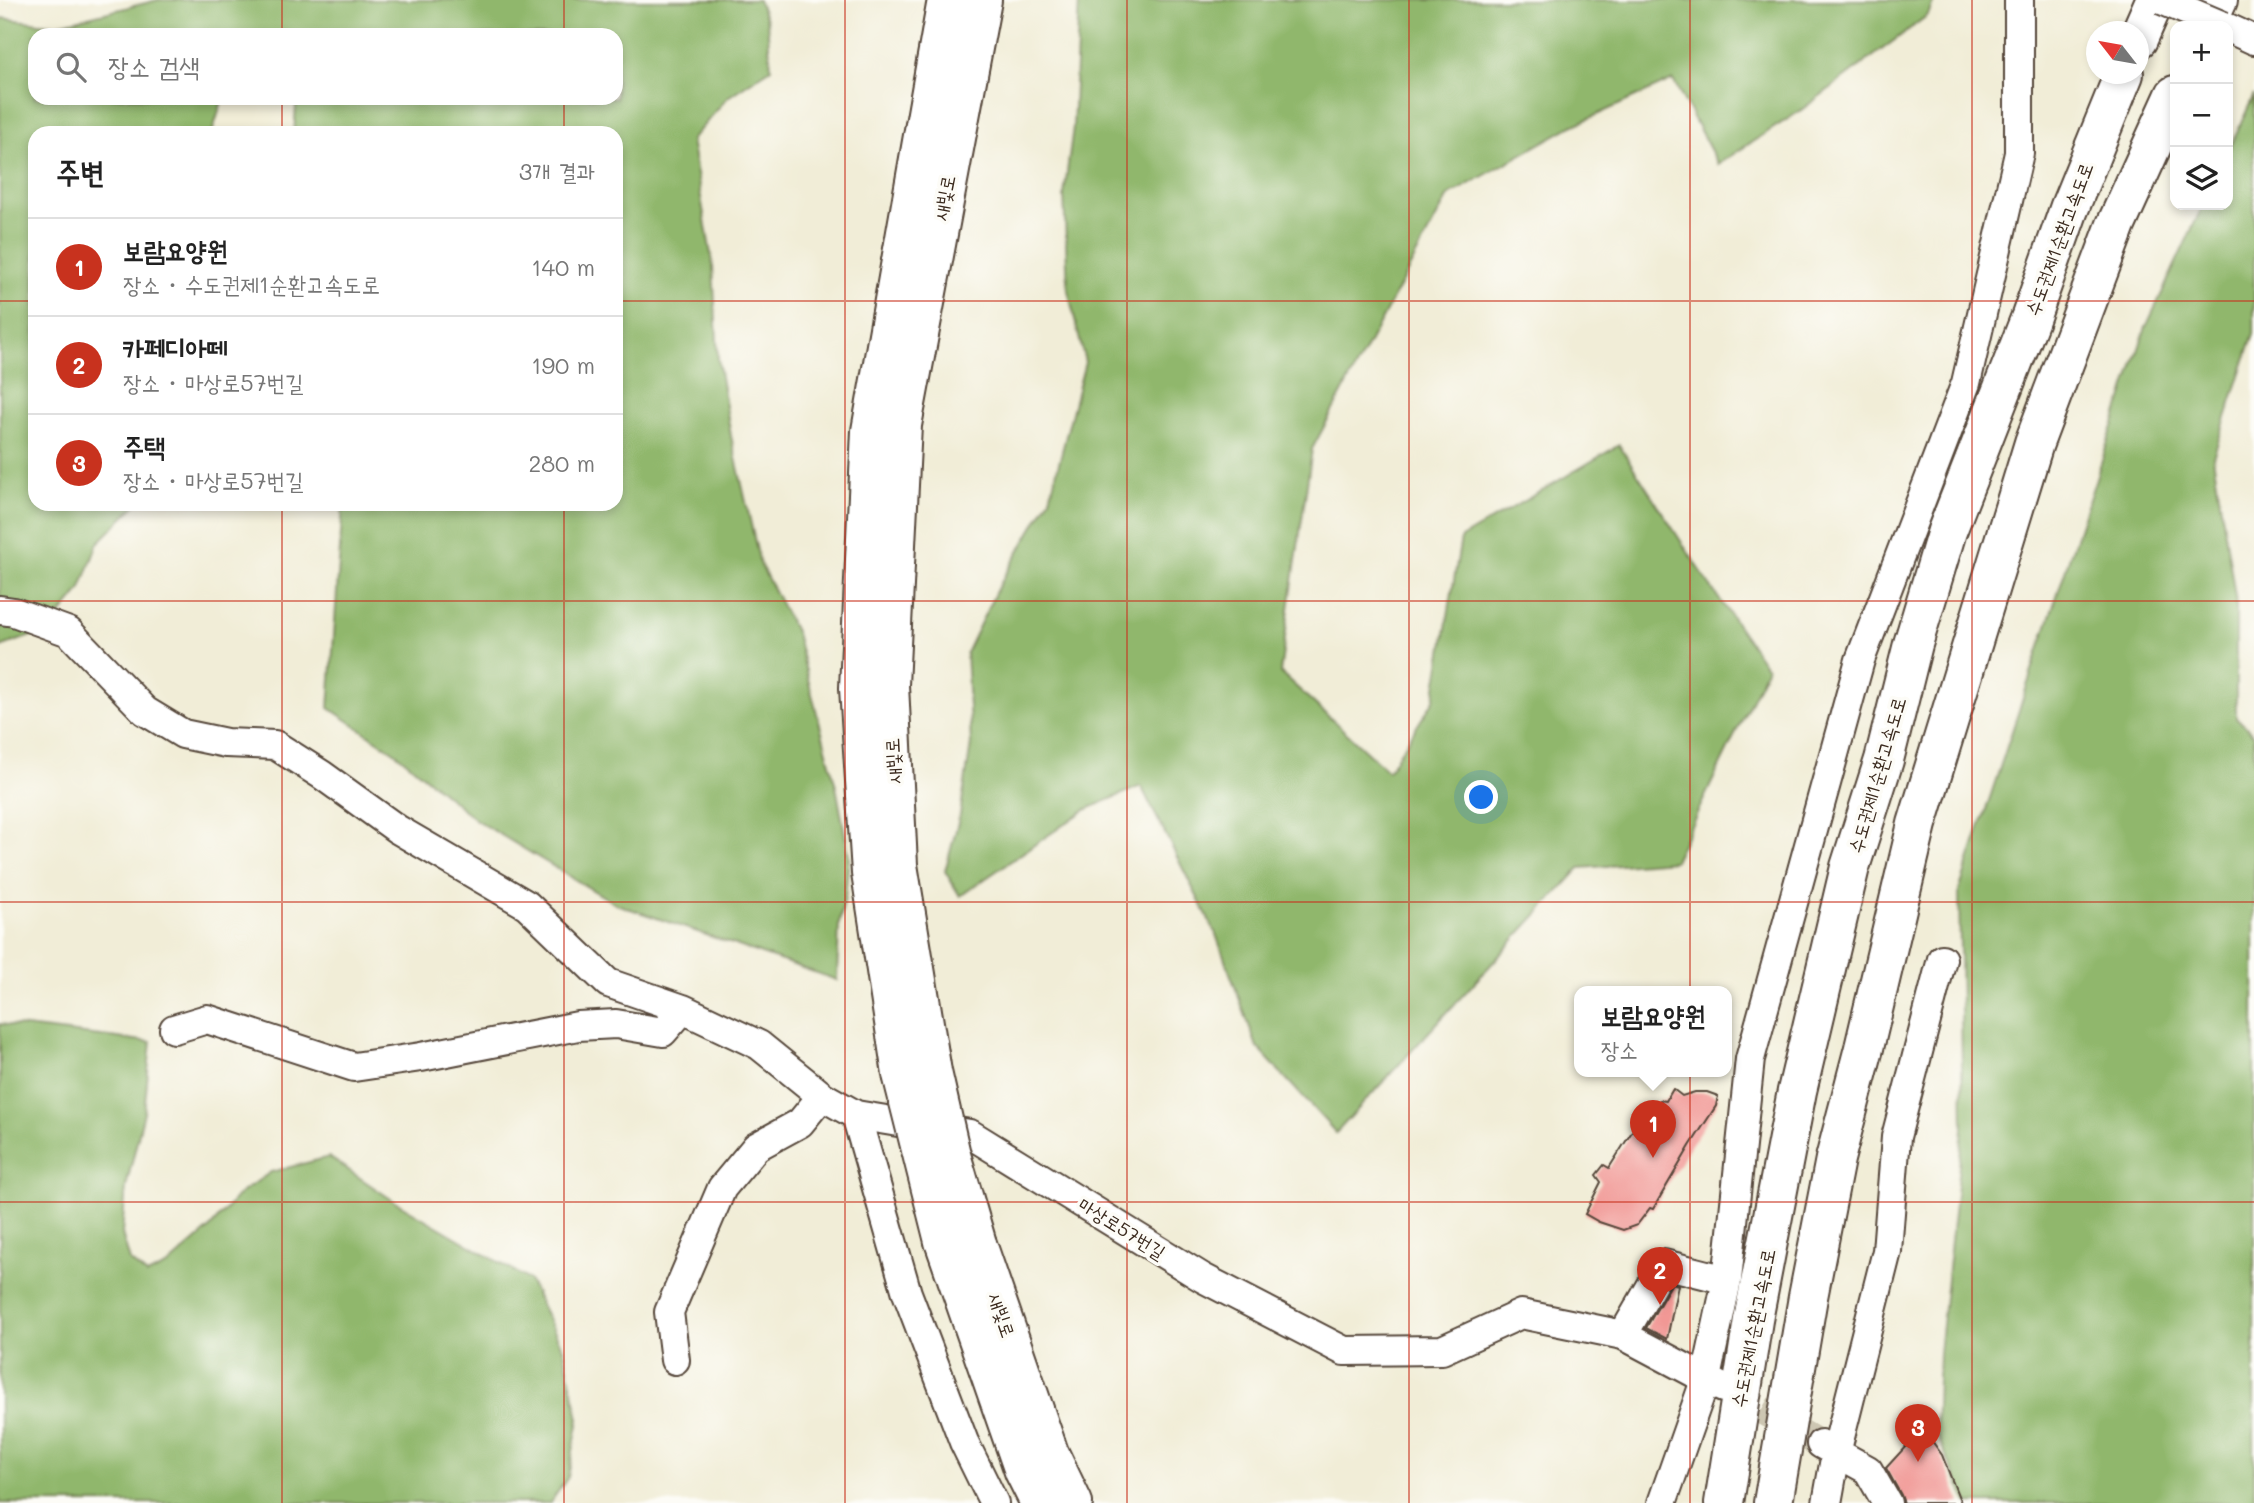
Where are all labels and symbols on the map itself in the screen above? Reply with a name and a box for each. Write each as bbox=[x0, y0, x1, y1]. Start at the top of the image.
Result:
north arrow bbox=[2086, 21, 2149, 84]
street label: 수도권제1순환고속도로 bbox=[2019, 159, 2098, 319]
street label: 새빛로 bbox=[927, 173, 960, 223]
street label: 수도권제1순환고속도로 bbox=[1842, 694, 1911, 856]
street label: 새빛로 bbox=[879, 737, 906, 785]
your location bbox=[1464, 780, 1498, 814]
pin: 1 bbox=[1630, 1100, 1676, 1158]
street label: 마상로57번길 bbox=[1074, 1191, 1170, 1264]
street label: 수도권제1순환고속도로 bbox=[1725, 1246, 1780, 1410]
pin: 2 bbox=[1637, 1247, 1683, 1305]
street label: 새빛로 bbox=[983, 1289, 1022, 1341]
pin: 3 bbox=[1895, 1404, 1941, 1462]

